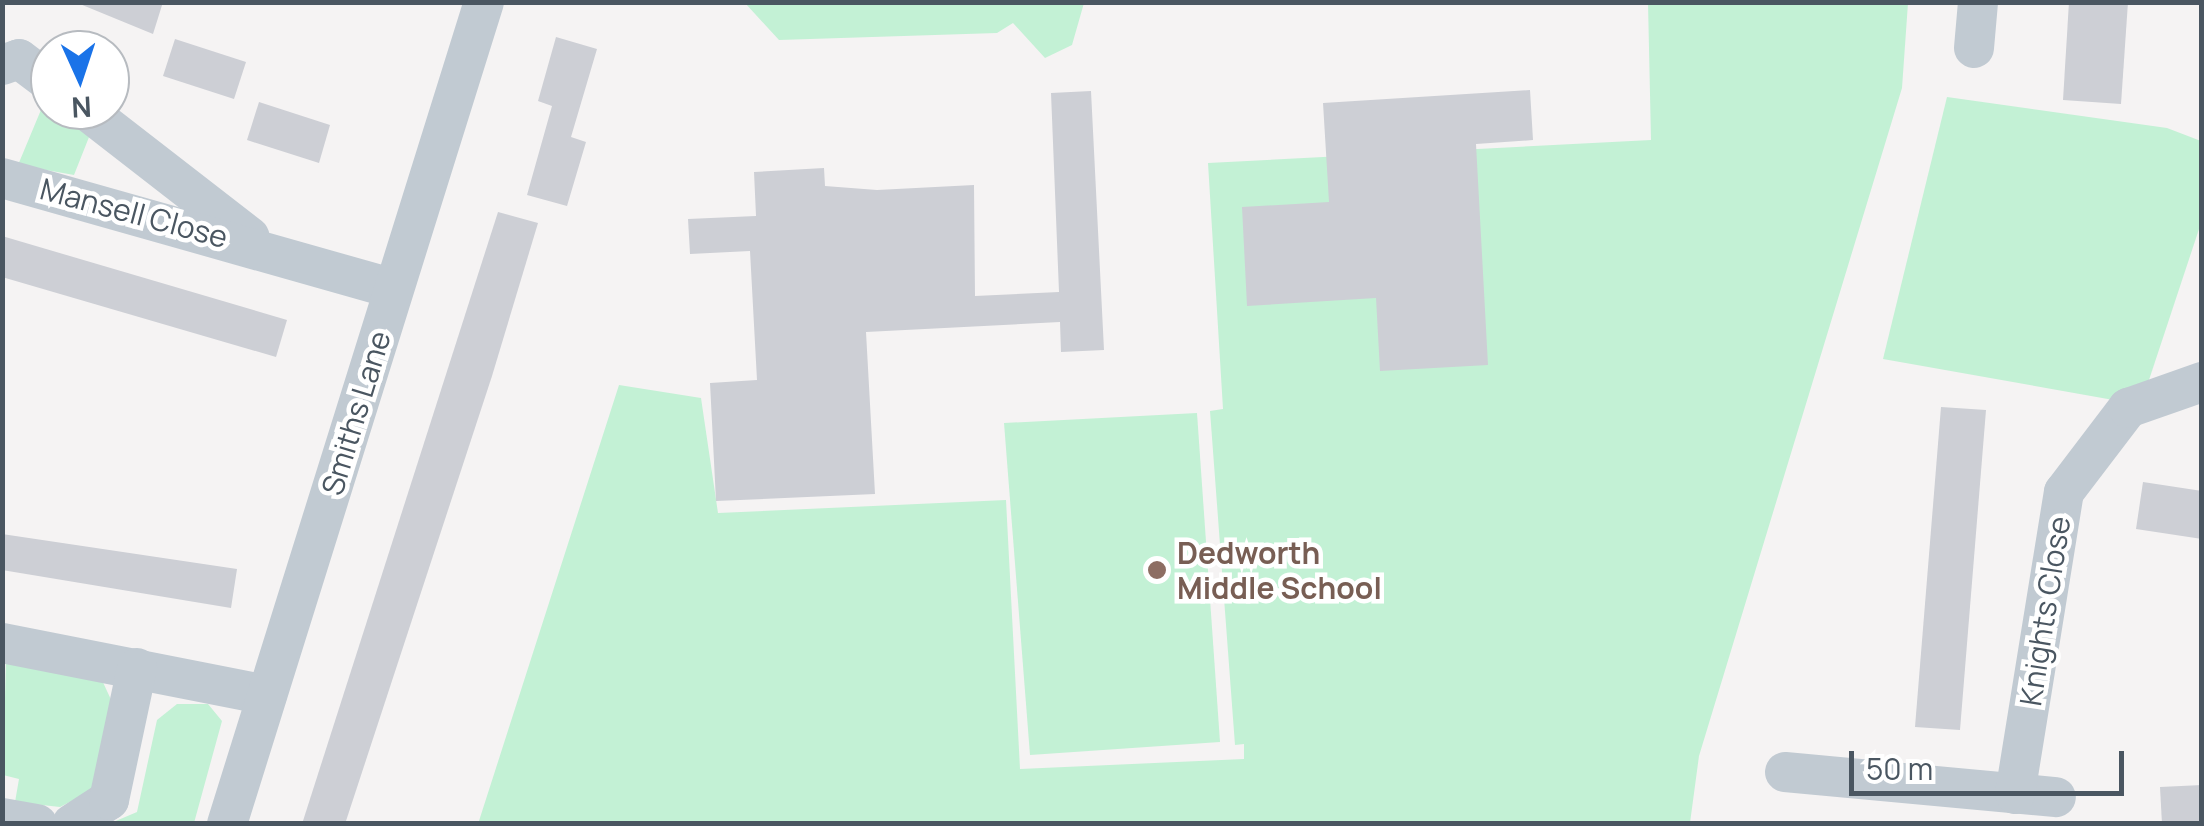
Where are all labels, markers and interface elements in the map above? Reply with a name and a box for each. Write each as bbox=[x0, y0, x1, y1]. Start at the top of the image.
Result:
north arrow bbox=[30, 30, 130, 130]
text: N bbox=[70, 88, 93, 127]
street label: Mansell Close bbox=[36, 171, 232, 255]
street label: Smiths Lane bbox=[314, 327, 398, 499]
street label: Knights Close bbox=[2012, 514, 2078, 708]
place label: Dedworth Middle School bbox=[1177, 535, 1382, 606]
marker: Dedworth Middle School bbox=[1146, 559, 1168, 581]
scale bar bbox=[1854, 731, 2129, 793]
text: 50 m bbox=[1866, 748, 1933, 789]

